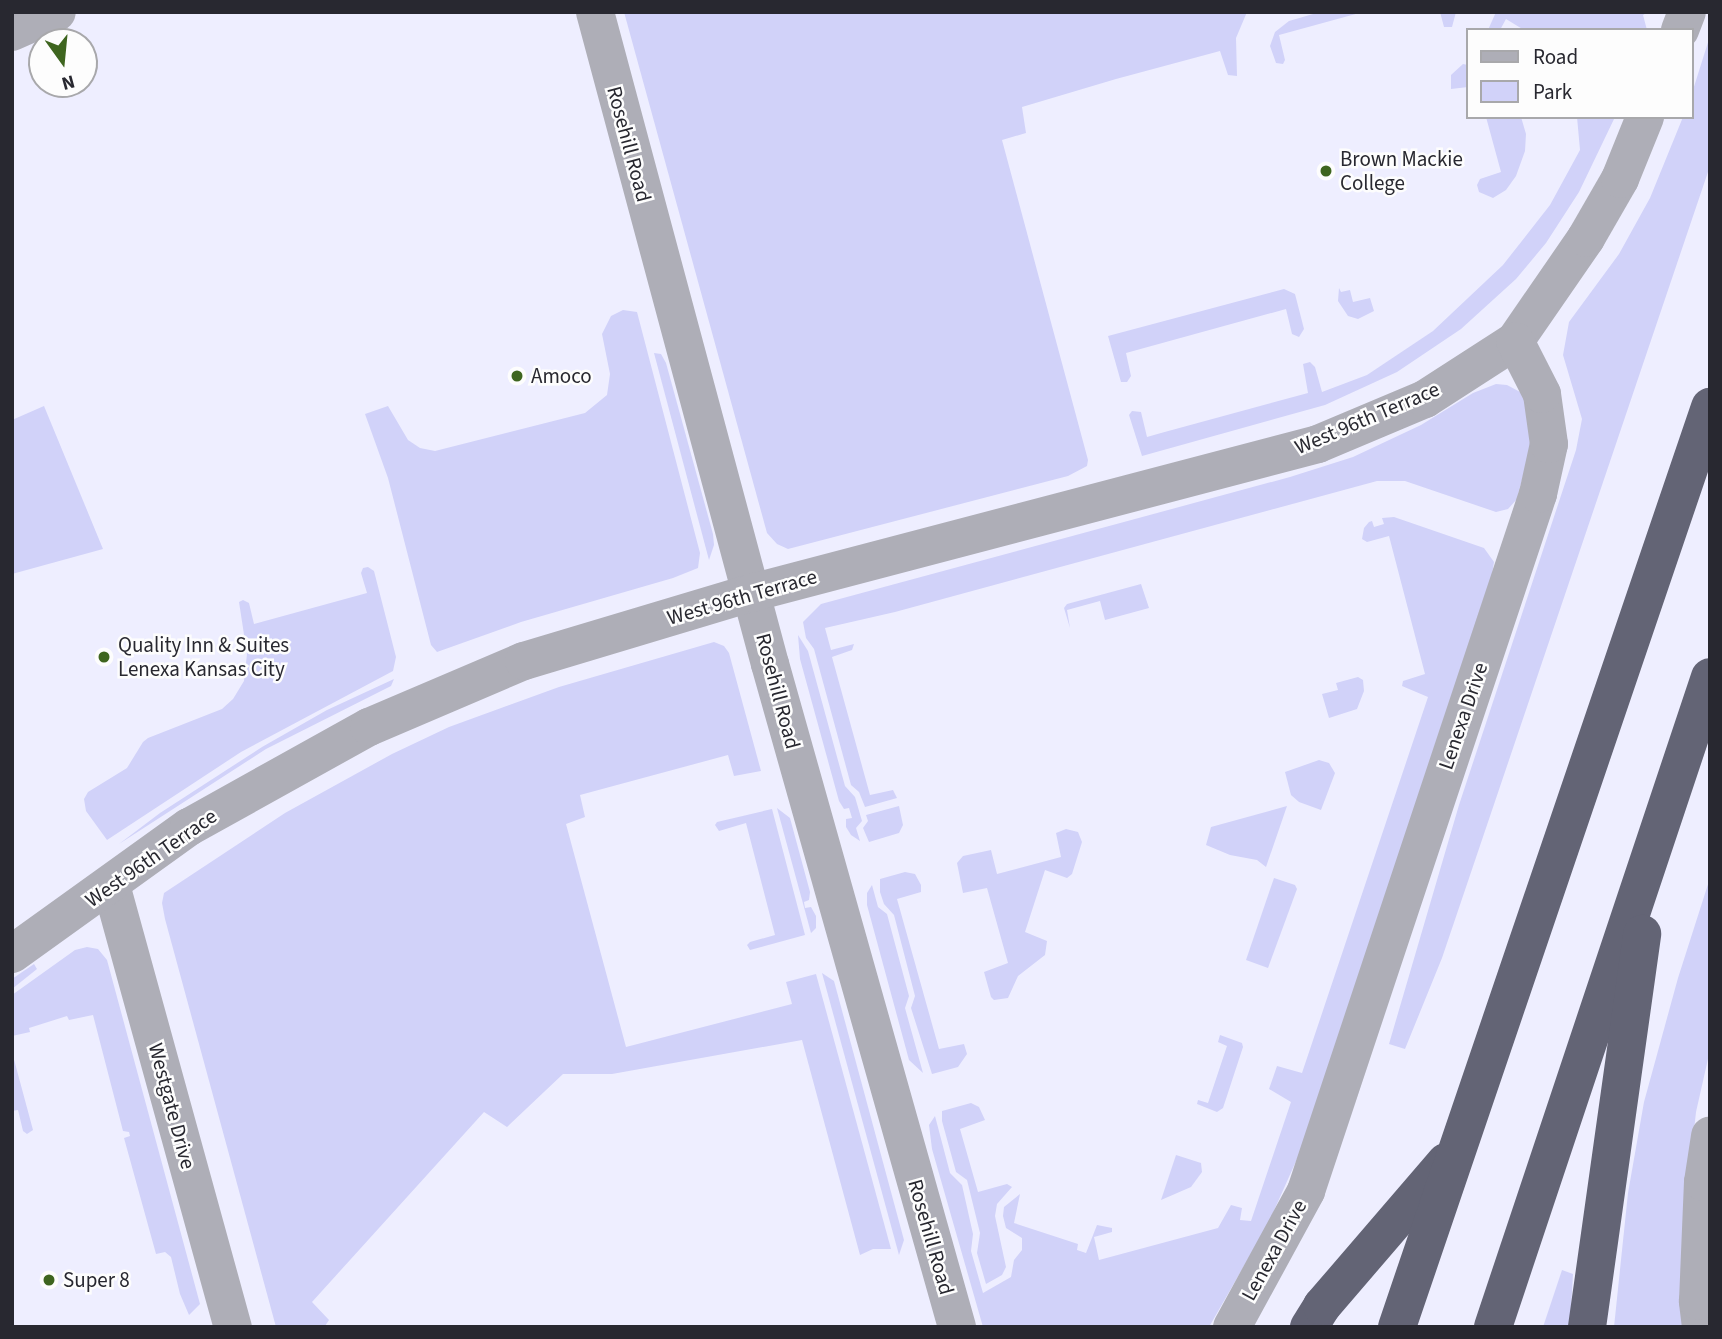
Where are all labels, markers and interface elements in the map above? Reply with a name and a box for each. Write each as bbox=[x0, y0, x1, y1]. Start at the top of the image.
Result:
north arrow bbox=[28, 28, 98, 98]
legend bbox=[1466, 28, 1694, 119]
text: Road bbox=[1533, 42, 1578, 72]
text: N bbox=[58, 67, 78, 97]
text: Park bbox=[1533, 77, 1572, 107]
street label: Rosehill Road bbox=[601, 83, 657, 205]
place label: Brown Mackie College bbox=[1340, 146, 1463, 196]
marker: Brown Mackie College bbox=[1318, 163, 1334, 179]
place label: Amoco bbox=[531, 363, 592, 389]
marker: Amoco bbox=[509, 368, 525, 384]
street label: West 96th Terrace bbox=[1291, 376, 1443, 460]
street label: West 96th Terrace bbox=[664, 564, 820, 630]
street label: Rosehill Road bbox=[750, 630, 806, 752]
place label: Quality Inn & Suites Lenexa Kansas City bbox=[118, 632, 289, 682]
marker: Quality Inn & Suites Lenexa Kansas City bbox=[96, 649, 112, 665]
street label: Lenexa Drive bbox=[1433, 659, 1493, 773]
street label: West 96th Terrace bbox=[80, 803, 222, 913]
street label: Westgate Drive bbox=[143, 1040, 201, 1172]
street label: Rosehill Road bbox=[903, 1176, 959, 1298]
street label: Lenexa Drive bbox=[1236, 1195, 1312, 1305]
place label: Super 8 bbox=[63, 1267, 130, 1293]
marker: Super 8 bbox=[41, 1272, 57, 1288]

